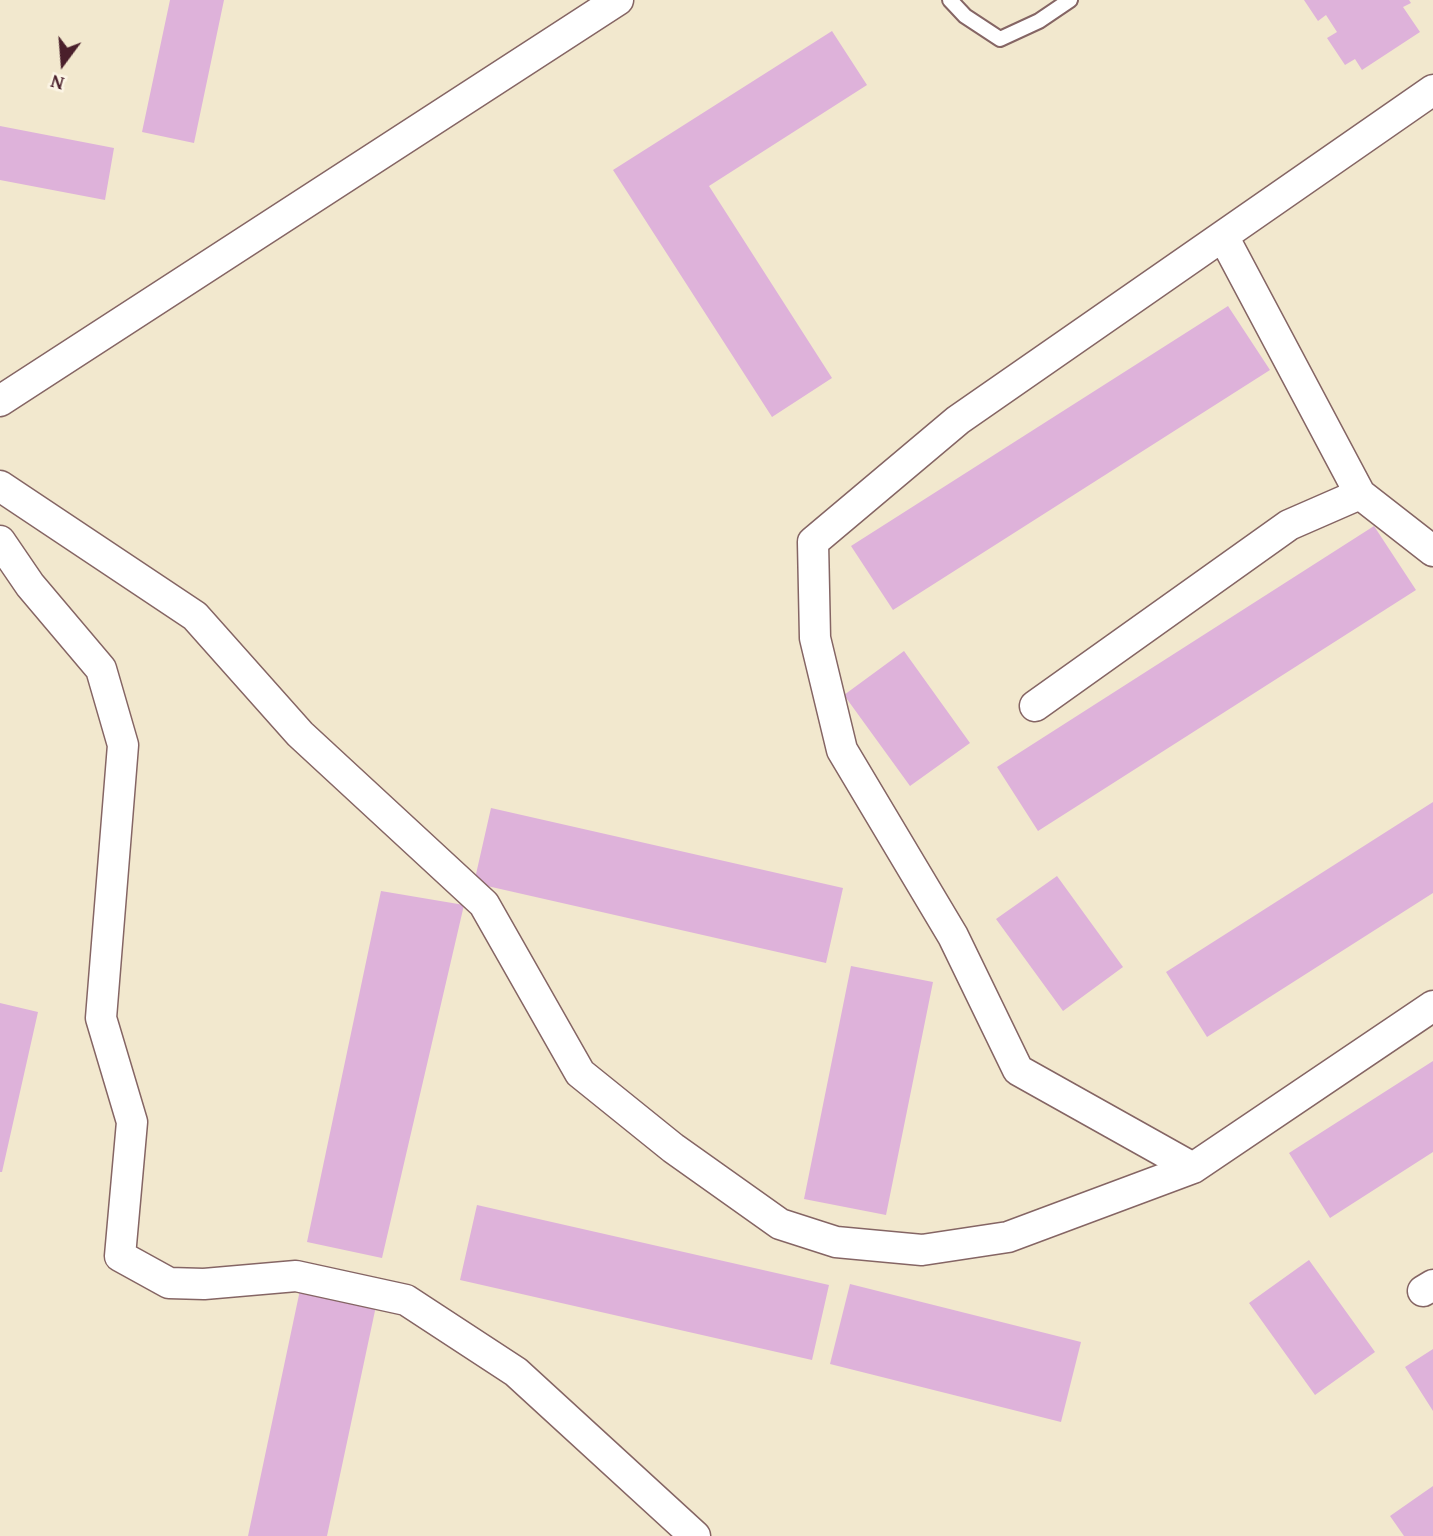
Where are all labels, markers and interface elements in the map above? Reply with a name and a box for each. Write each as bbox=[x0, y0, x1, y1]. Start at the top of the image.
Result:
north arrow bbox=[28, 28, 98, 98]
text: N bbox=[47, 68, 67, 98]

